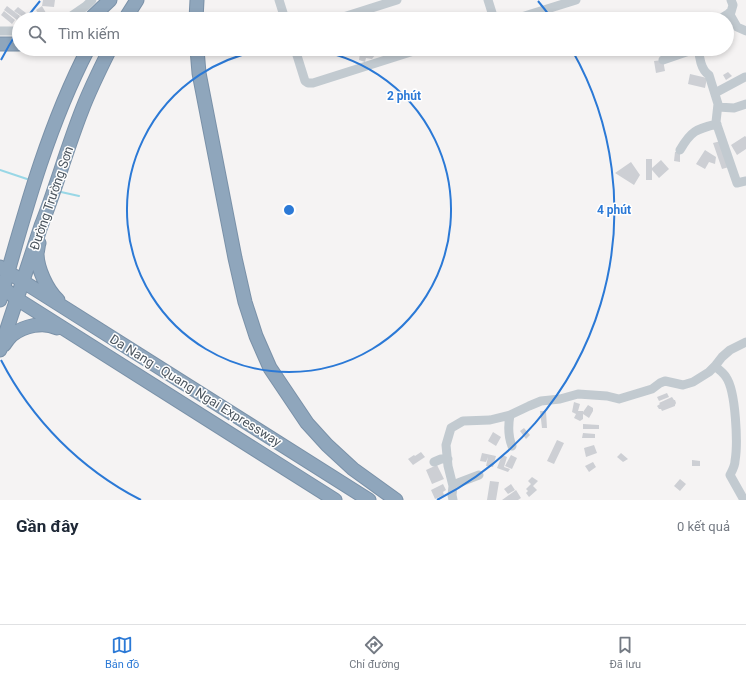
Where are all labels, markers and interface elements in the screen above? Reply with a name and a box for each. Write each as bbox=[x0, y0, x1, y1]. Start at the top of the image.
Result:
search box bbox=[12, 12, 734, 56]
icon: search bbox=[26, 23, 48, 45]
text: Tìm kiếm bbox=[58, 25, 120, 43]
text: 2 phút bbox=[387, 89, 421, 103]
street label: Đường Trường Sơn bbox=[27, 144, 76, 252]
centre of rings bbox=[282, 203, 296, 217]
text: 4 phút bbox=[597, 203, 631, 217]
street label: Da Nang - Quang Ngai Expressway bbox=[107, 331, 284, 450]
text: Gần đây bbox=[16, 516, 79, 536]
text: 0 kết quả bbox=[677, 519, 730, 534]
tab: Bản đồ bbox=[105, 634, 139, 671]
tab: Chỉ đường bbox=[349, 634, 400, 671]
tab: Đã lưu bbox=[609, 634, 641, 671]

